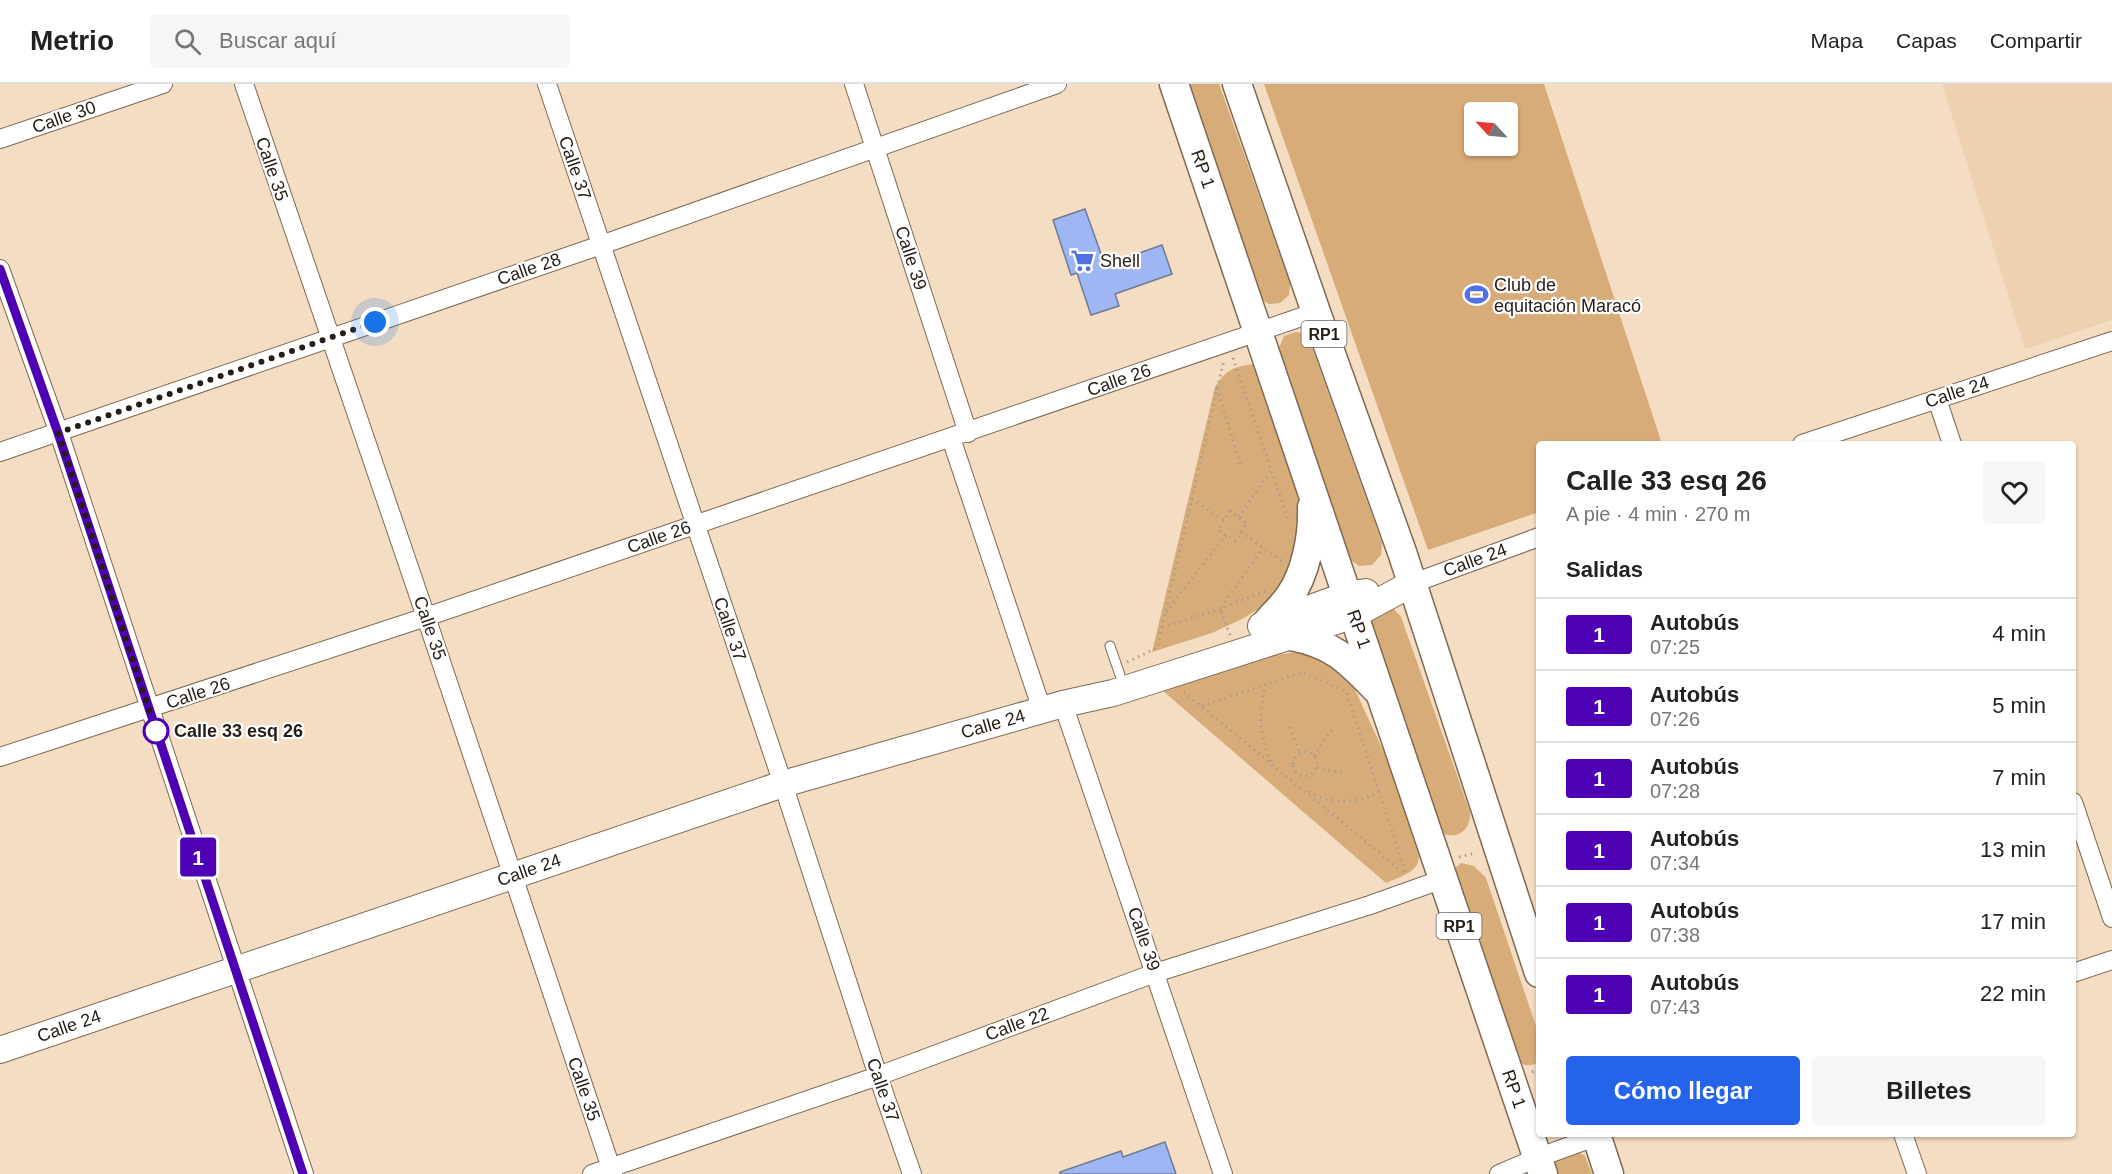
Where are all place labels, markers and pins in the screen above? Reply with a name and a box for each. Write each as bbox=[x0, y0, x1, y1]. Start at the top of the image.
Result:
supermarket icon: Shell bbox=[1069, 248, 1095, 274]
place label: Shell bbox=[1100, 251, 1140, 271]
place label: Club de equitación Maracó bbox=[1494, 275, 1641, 316]
sports icon: Club de equitación Maracó bbox=[1463, 282, 1489, 308]
marker: Calle 33 esq 26 bbox=[143, 718, 169, 744]
place label: Calle 33 esq 26 bbox=[174, 721, 303, 741]

